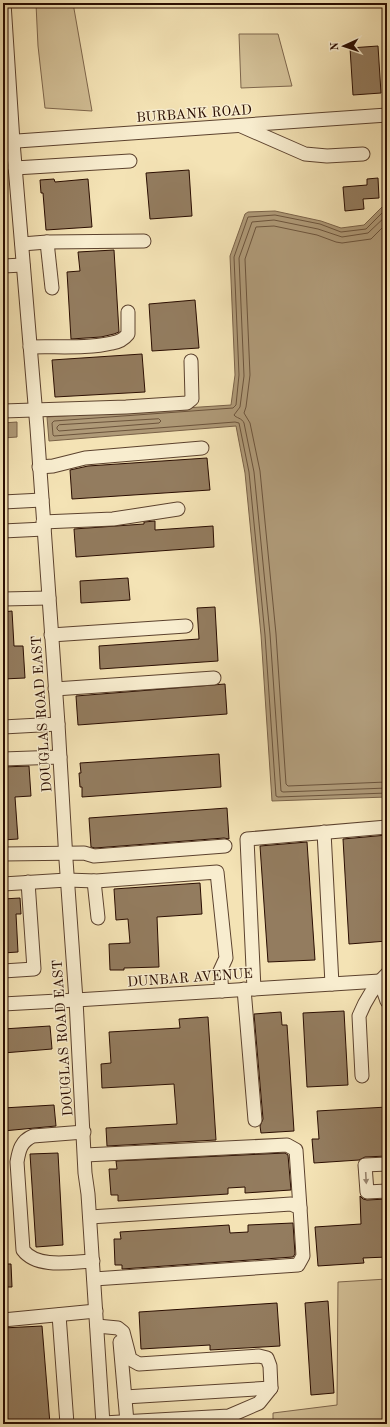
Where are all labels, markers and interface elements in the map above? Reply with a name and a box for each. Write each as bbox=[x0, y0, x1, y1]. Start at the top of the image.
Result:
north arrow bbox=[324, 26, 364, 66]
text: N bbox=[330, 41, 341, 51]
street label: BURBANK ROAD bbox=[136, 103, 252, 125]
street label: DOUGLAS ROAD EAST bbox=[30, 635, 54, 793]
street label: DOUGLAS ROAD EAST bbox=[51, 959, 75, 1117]
street label: DUNBAR AVENUE bbox=[127, 967, 253, 989]
one-way arrow bbox=[363, 1172, 369, 1185]

